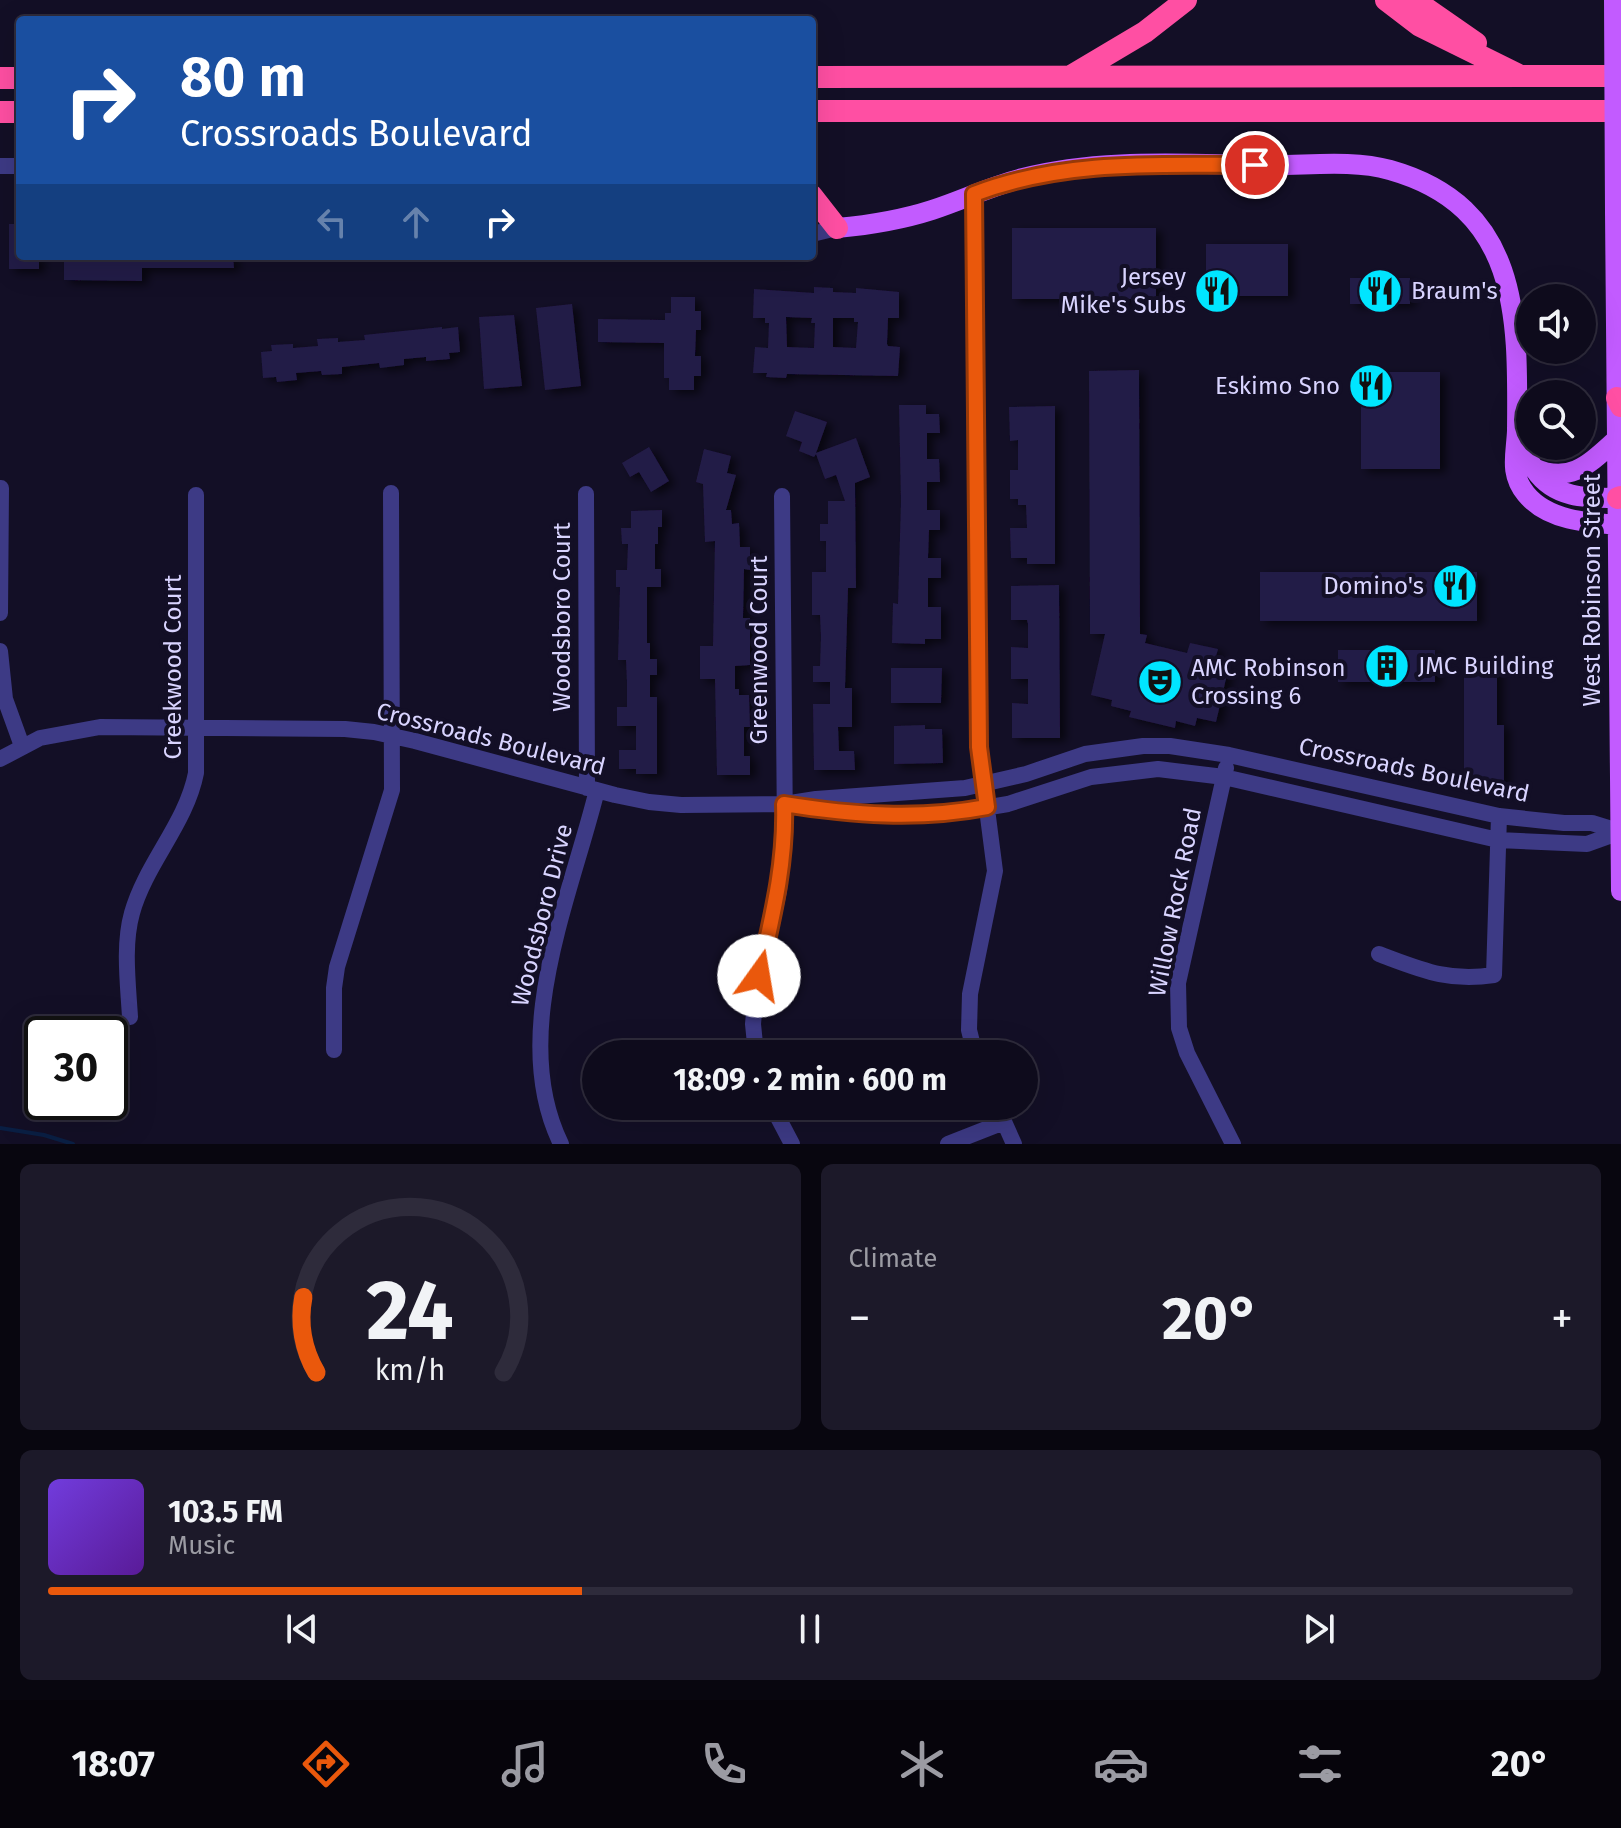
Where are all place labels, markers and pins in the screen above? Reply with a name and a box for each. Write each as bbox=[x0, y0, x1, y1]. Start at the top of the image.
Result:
pin bbox=[1221, 131, 1289, 199]
place label: Jersey Mike's Subs bbox=[1061, 263, 1186, 319]
restaurant icon: Jersey Mike's Subs bbox=[1193, 267, 1241, 315]
restaurant icon: Braum's bbox=[1356, 267, 1404, 315]
place label: Braum's bbox=[1411, 277, 1498, 305]
restaurant icon: Eskimo Sno bbox=[1347, 362, 1395, 410]
place label: Eskimo Sno bbox=[1215, 372, 1340, 400]
restaurant icon: Domino's bbox=[1431, 562, 1479, 610]
place label: Domino's bbox=[1323, 572, 1424, 600]
building icon: JMC Building bbox=[1363, 642, 1411, 690]
place label: JMC Building bbox=[1418, 652, 1554, 680]
place label: AMC Robinson Crossing 6 bbox=[1191, 654, 1346, 710]
theatre icon: AMC Robinson Crossing 6 bbox=[1136, 658, 1184, 706]

